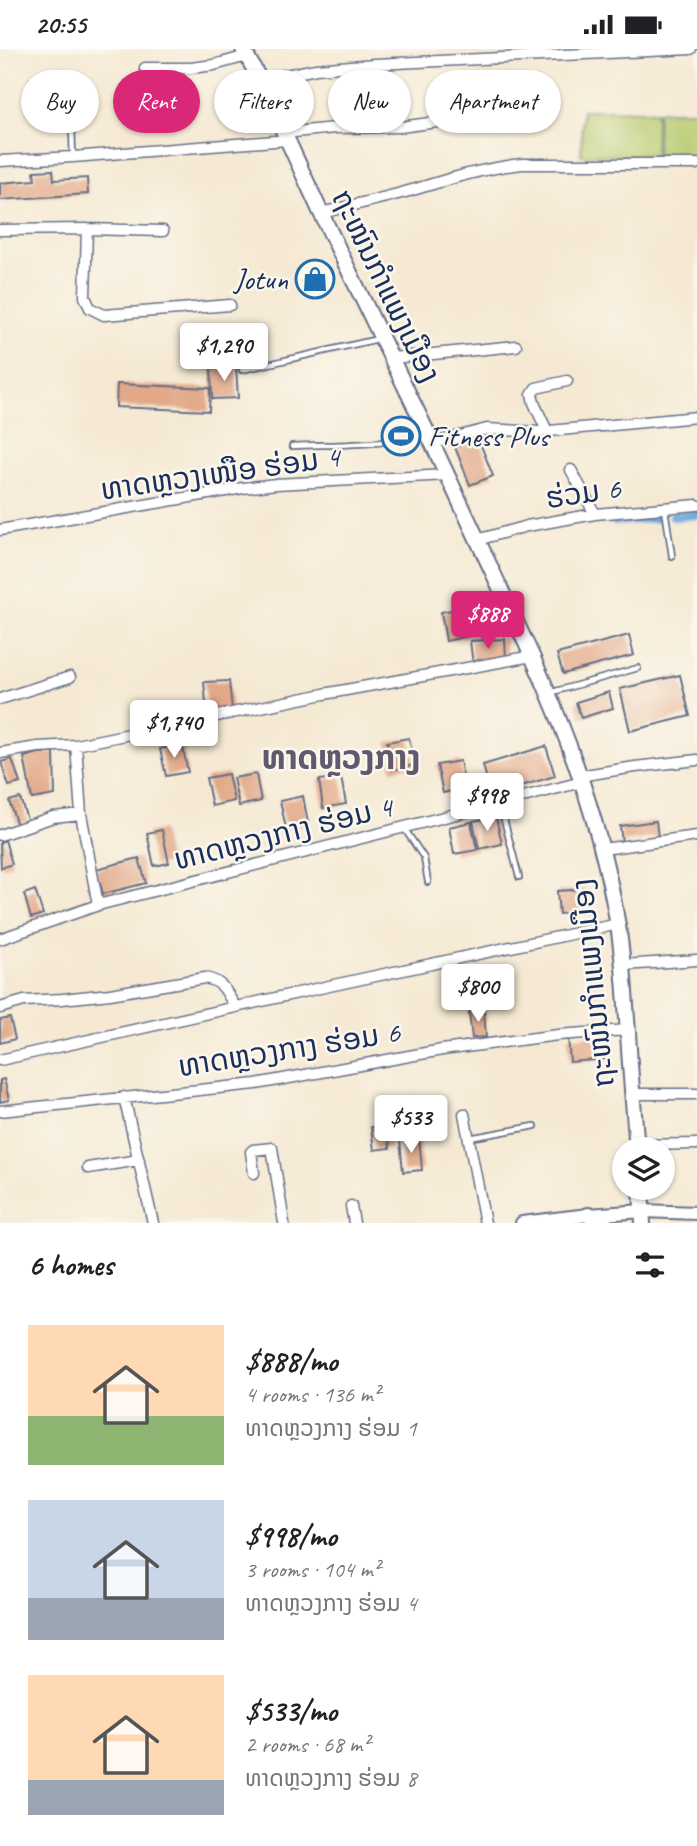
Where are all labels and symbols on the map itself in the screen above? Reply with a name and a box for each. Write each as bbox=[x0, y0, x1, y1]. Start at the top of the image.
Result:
street label: ຖະໜົນກຳແພງເມືອງ bbox=[323, 183, 449, 389]
shop icon: Jotun bbox=[294, 258, 336, 300]
place label: Jotun bbox=[232, 260, 288, 298]
pin: $1,290 bbox=[167, 323, 281, 383]
sports icon: Fitness Plus bbox=[380, 415, 422, 457]
place label: Fitness Plus bbox=[428, 417, 552, 455]
street label: ທາດຫຼວງເໜືອ ຮ່ອມ 4 bbox=[98, 437, 344, 509]
street label: ຮ່ວມ 6 bbox=[543, 469, 624, 517]
pin: $888 bbox=[447, 591, 529, 651]
pin: $1,740 bbox=[117, 701, 231, 760]
district label: ທາດຫຼວງກາງ bbox=[262, 737, 420, 779]
pin: $998 bbox=[446, 773, 528, 833]
street label: ທາດຫຼວງກາງ ຮ່ອມ 4 bbox=[170, 787, 399, 878]
street label: ຖະໜົນກຳແພງເມືອງ bbox=[563, 876, 623, 1090]
pin: $800 bbox=[437, 965, 519, 1024]
street label: ທາດຫຼວງກາງ ຮ່ອມ 6 bbox=[176, 1013, 404, 1085]
pin: $533 bbox=[370, 1095, 452, 1155]

